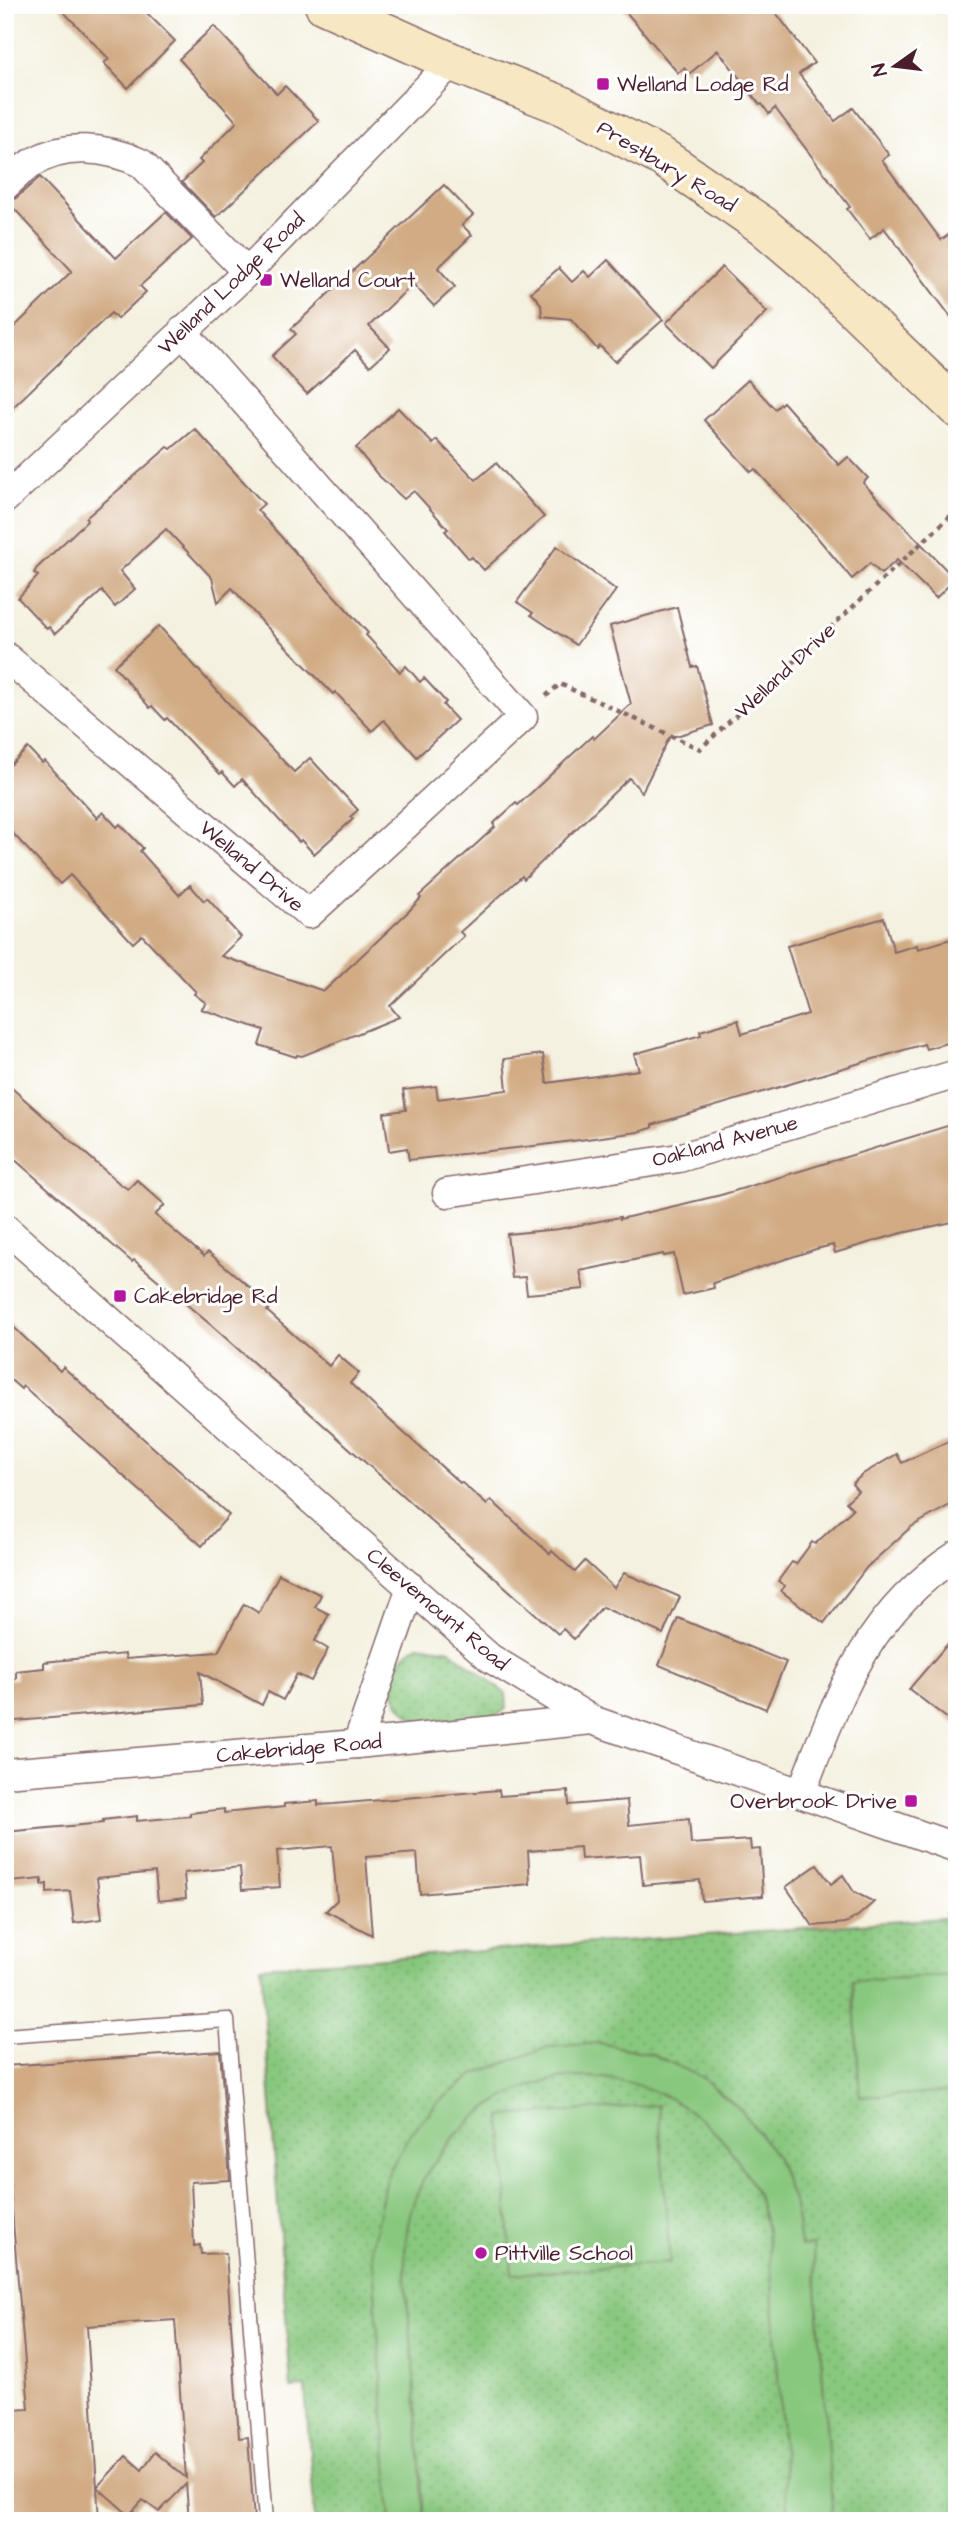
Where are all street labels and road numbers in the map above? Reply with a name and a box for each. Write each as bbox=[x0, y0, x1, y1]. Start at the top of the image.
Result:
street label: Prestbury Road bbox=[591, 113, 742, 221]
street label: Welland Lodge Road bbox=[151, 205, 313, 363]
street label: Welland Drive bbox=[728, 616, 842, 725]
street label: Welland Drive bbox=[193, 814, 310, 919]
street label: Oakland Avenue bbox=[649, 1108, 801, 1175]
street label: Cleevemount Road bbox=[360, 1541, 515, 1678]
street label: Cakebridge Road bbox=[215, 1727, 383, 1772]

